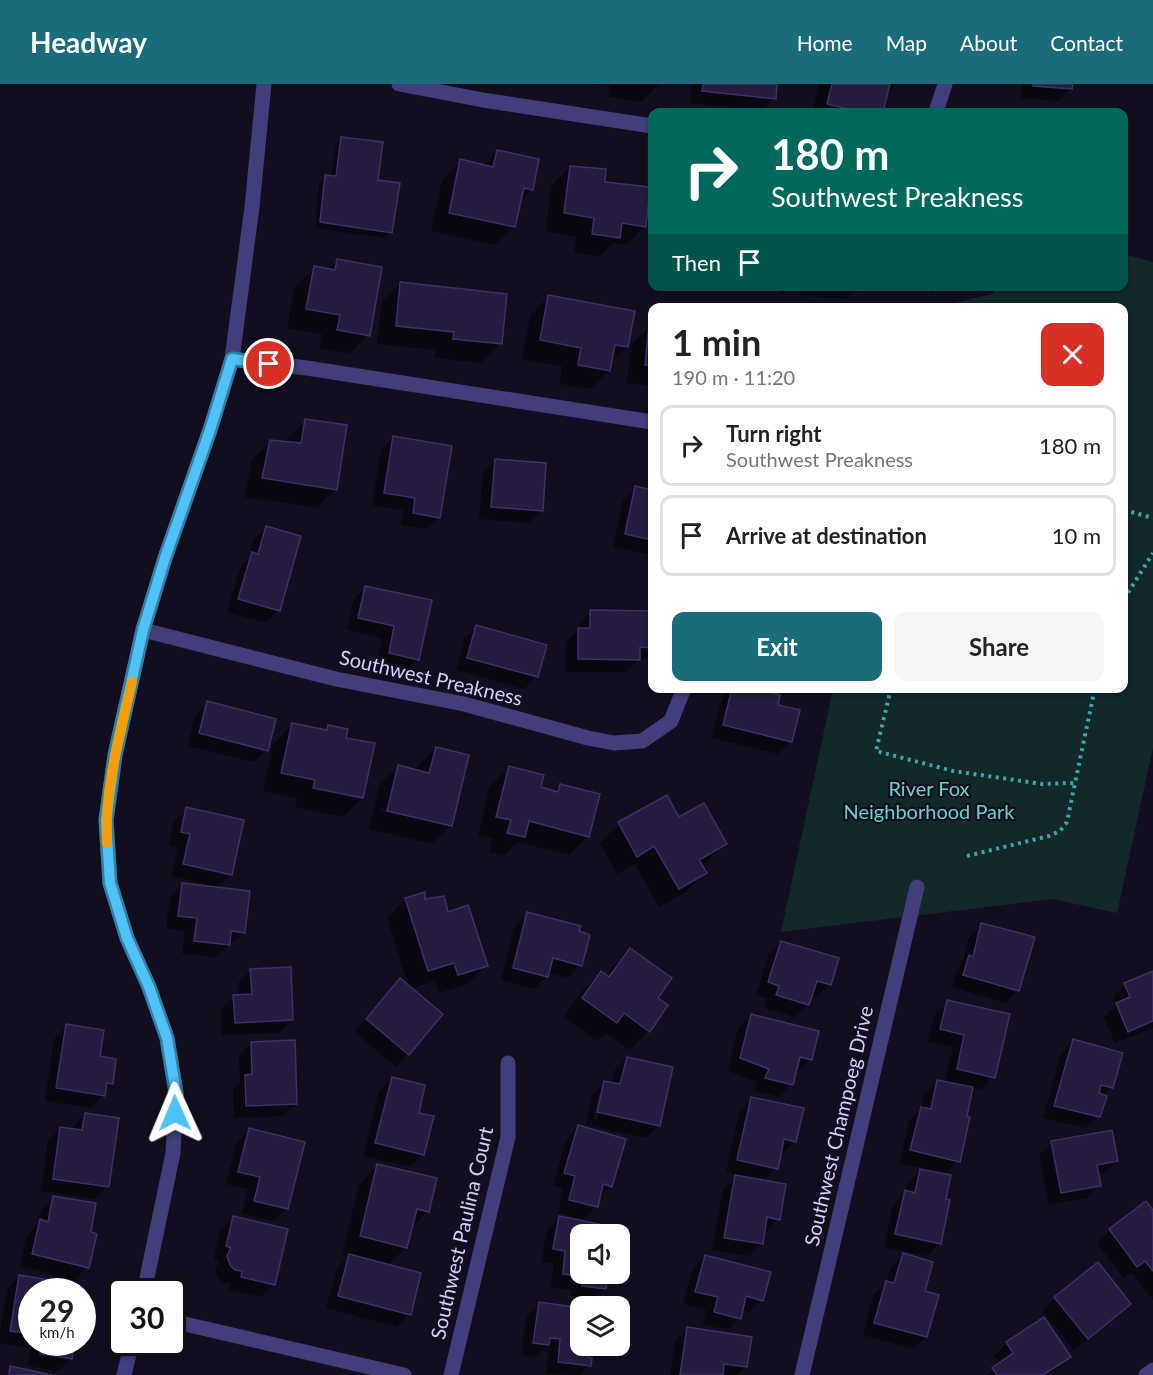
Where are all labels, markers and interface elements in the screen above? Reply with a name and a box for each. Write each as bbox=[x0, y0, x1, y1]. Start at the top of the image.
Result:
text: Headway bbox=[30, 25, 147, 59]
text: Home bbox=[797, 30, 853, 55]
text: Map bbox=[886, 30, 927, 55]
text: About bbox=[960, 30, 1017, 55]
text: Contact bbox=[1050, 30, 1123, 55]
text: 180 m bbox=[771, 129, 889, 179]
icon: right bbox=[672, 132, 750, 210]
text: Southwest Preakness bbox=[771, 180, 1024, 213]
icon: arrive bbox=[733, 246, 766, 279]
text: Then bbox=[672, 249, 721, 276]
text: 1 min bbox=[672, 320, 761, 364]
button: close bbox=[1041, 323, 1104, 386]
pin bbox=[243, 338, 294, 389]
icon: arrive bbox=[252, 347, 285, 380]
text: 190 m · 11:20 bbox=[672, 365, 795, 389]
text: Turn right bbox=[726, 420, 821, 447]
icon: right bbox=[675, 429, 708, 462]
text: 180 m bbox=[1039, 432, 1101, 459]
text: Southwest Preakness bbox=[726, 447, 913, 471]
icon: arrive bbox=[675, 519, 708, 552]
text: Arrive at destination bbox=[726, 522, 927, 549]
text: 10 m bbox=[1052, 522, 1101, 549]
button: Exit bbox=[672, 612, 882, 681]
button: Share bbox=[894, 612, 1104, 681]
street label: Southwest Preakness bbox=[337, 644, 525, 710]
park label: River Fox Neighborhood Park bbox=[844, 776, 1015, 823]
street label: Southwest Champoeg Drive bbox=[799, 1003, 877, 1248]
position arrow bbox=[143, 1081, 207, 1145]
street label: Southwest Paulina Court bbox=[425, 1124, 497, 1341]
map controls bbox=[570, 1224, 630, 1356]
button: sound bbox=[570, 1224, 630, 1284]
speed limit sign: 30 bbox=[108, 1278, 186, 1356]
text: 29 bbox=[40, 1292, 74, 1328]
button: layers bbox=[570, 1296, 630, 1356]
text: km/h bbox=[39, 1323, 75, 1341]

